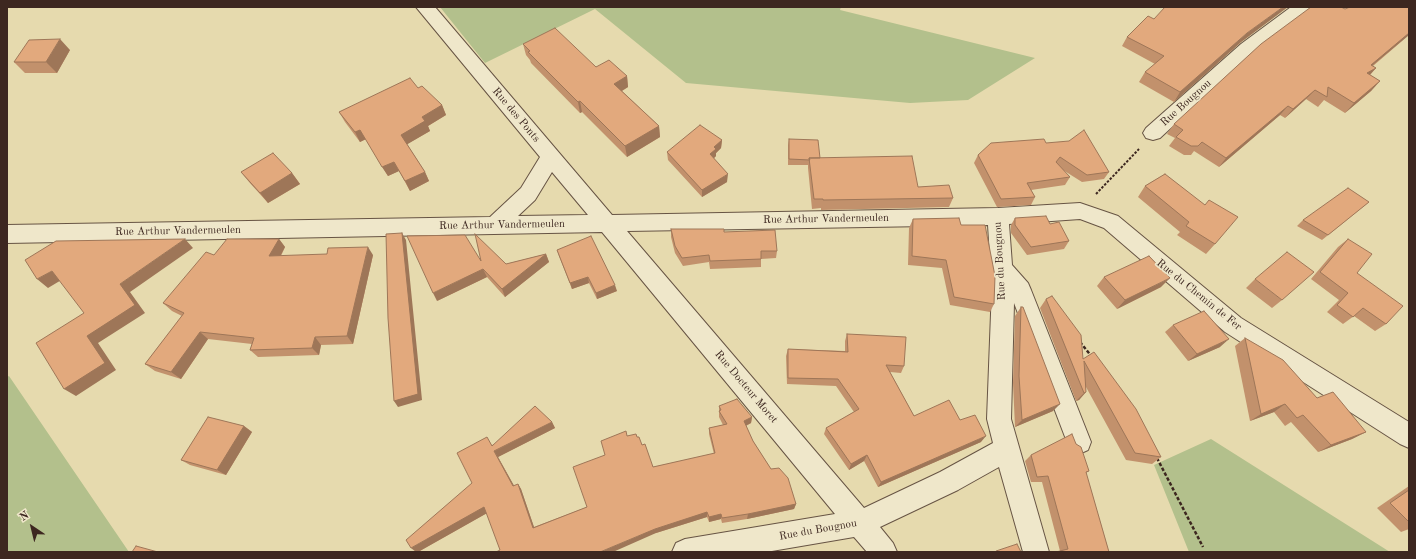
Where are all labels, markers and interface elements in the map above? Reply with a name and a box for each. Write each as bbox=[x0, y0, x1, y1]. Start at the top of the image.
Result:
street label: Rue Bougnou bbox=[1158, 77, 1214, 129]
street label: Rue des Ponts bbox=[489, 85, 543, 145]
street label: Rue Arthur Vandermeulen bbox=[763, 211, 889, 227]
street label: Rue Arthur Vandermeulen bbox=[439, 217, 565, 233]
street label: Rue du Bougnou bbox=[991, 221, 1009, 301]
street label: Rue Arthur Vandermeulen bbox=[115, 223, 241, 239]
street label: Rue du Chemin de Fer bbox=[1154, 257, 1244, 333]
street label: Rue Docteur Moret bbox=[712, 348, 780, 426]
north arrow bbox=[12, 507, 52, 547]
text: N bbox=[18, 510, 31, 524]
street label: Rue du Bougnou bbox=[778, 517, 858, 543]

